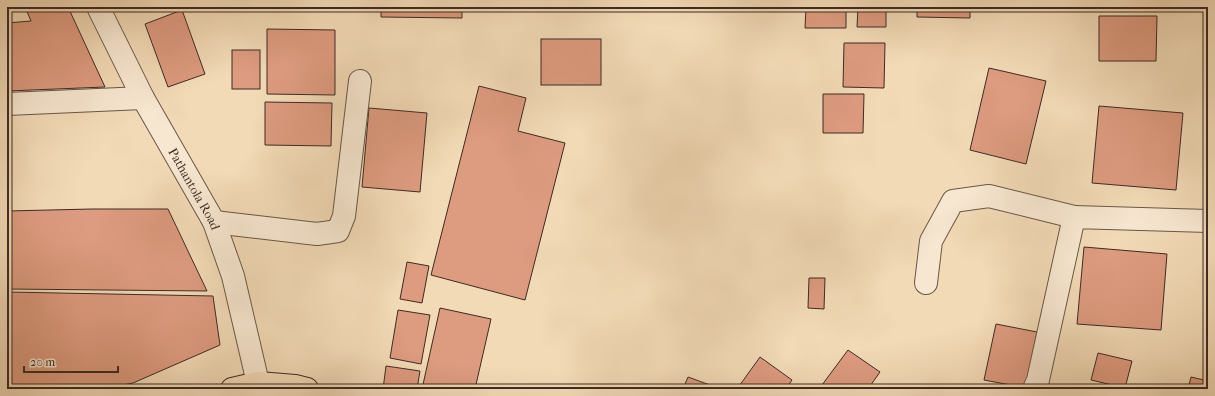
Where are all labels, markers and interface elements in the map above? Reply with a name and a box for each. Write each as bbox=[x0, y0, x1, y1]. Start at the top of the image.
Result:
street label: Pathantola Road bbox=[166, 145, 224, 232]
scale bar bbox=[24, 348, 118, 374]
text: 20 m bbox=[30, 355, 55, 369]

